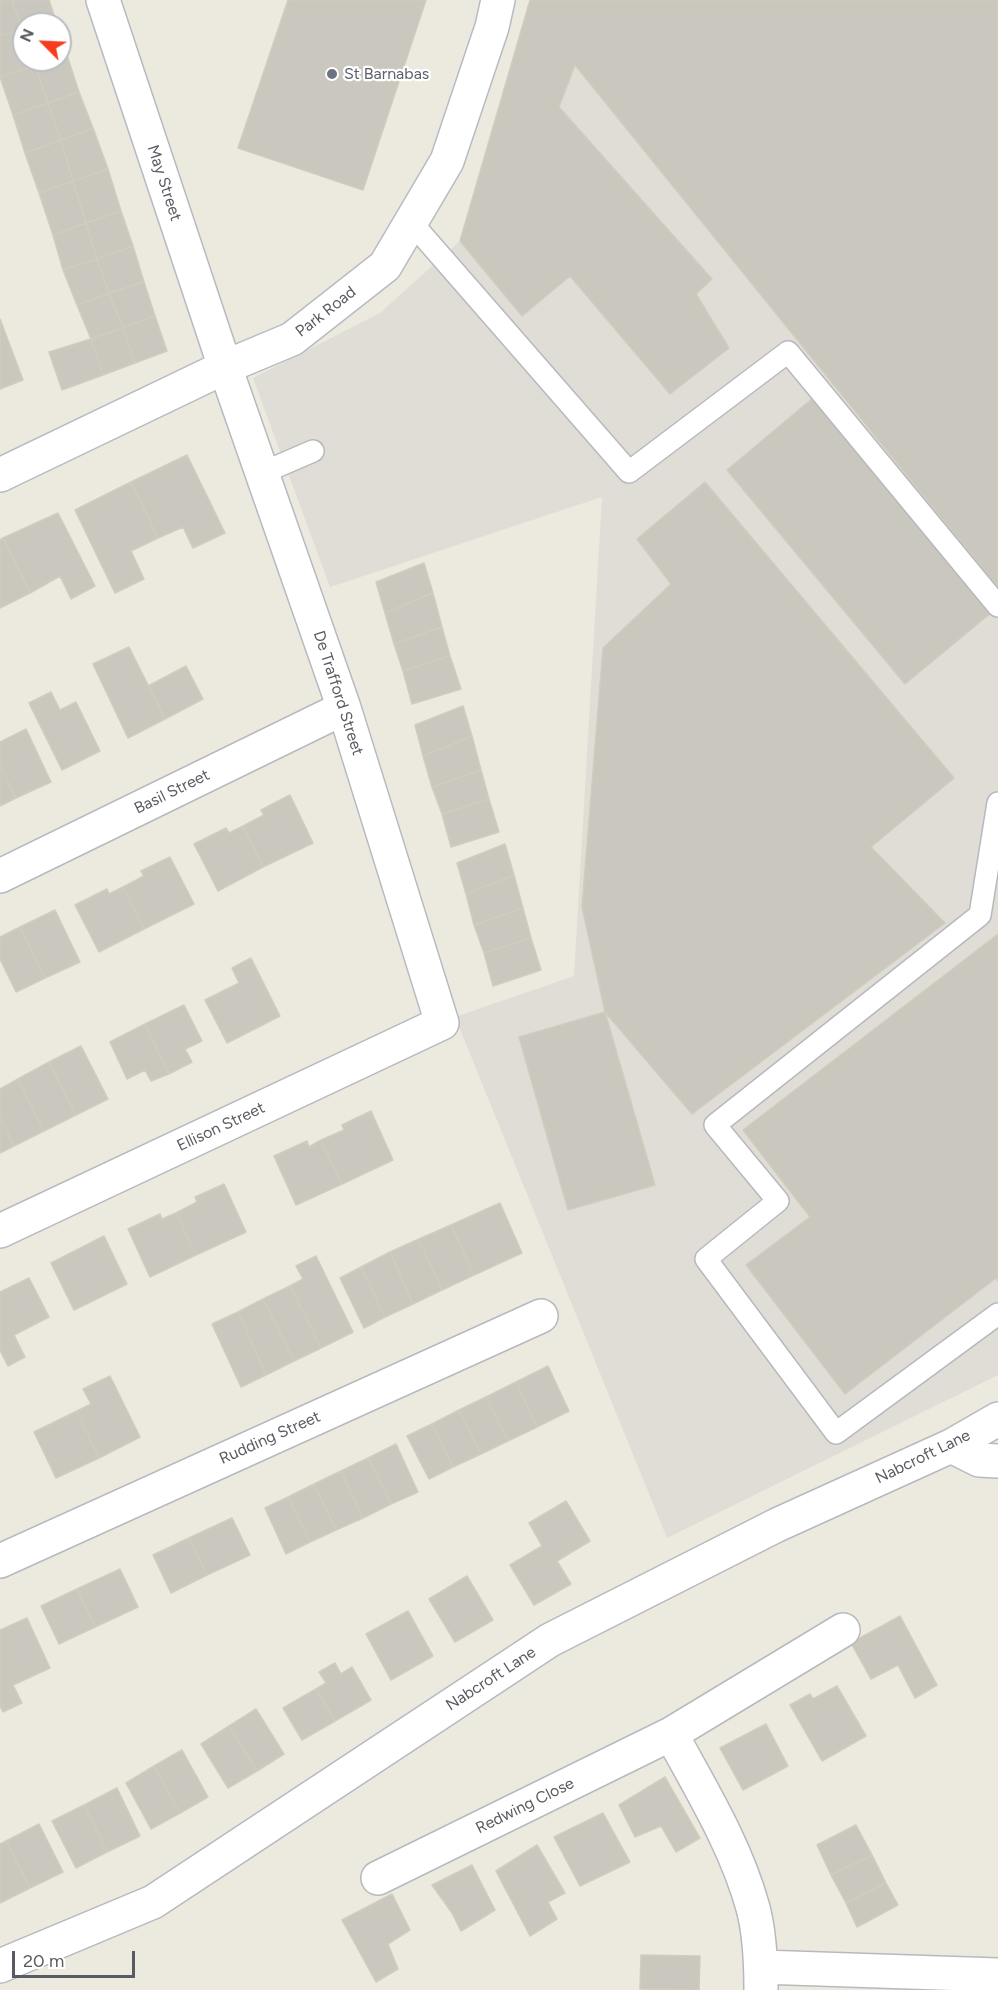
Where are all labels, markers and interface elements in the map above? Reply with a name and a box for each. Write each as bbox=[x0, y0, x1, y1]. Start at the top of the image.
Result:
north arrow bbox=[12, 12, 72, 72]
text: N bbox=[16, 26, 38, 45]
place label: St Barnabas bbox=[344, 64, 429, 84]
marker: St Barnabas bbox=[325, 67, 339, 81]
street label: May Street bbox=[143, 143, 185, 223]
street label: Park Road bbox=[292, 283, 360, 341]
street label: De Trafford Street bbox=[309, 628, 367, 758]
street label: Basil Street bbox=[131, 766, 213, 818]
street label: Ellison Street bbox=[174, 1098, 268, 1156]
street label: Rudding Street bbox=[217, 1407, 323, 1469]
street label: Nabcroft Lane bbox=[872, 1426, 974, 1488]
street label: Nabcroft Lane bbox=[442, 1643, 540, 1715]
street label: Redwing Close bbox=[473, 1774, 577, 1838]
scale bar bbox=[15, 1939, 138, 1977]
text: 20 m bbox=[23, 1950, 64, 1972]

